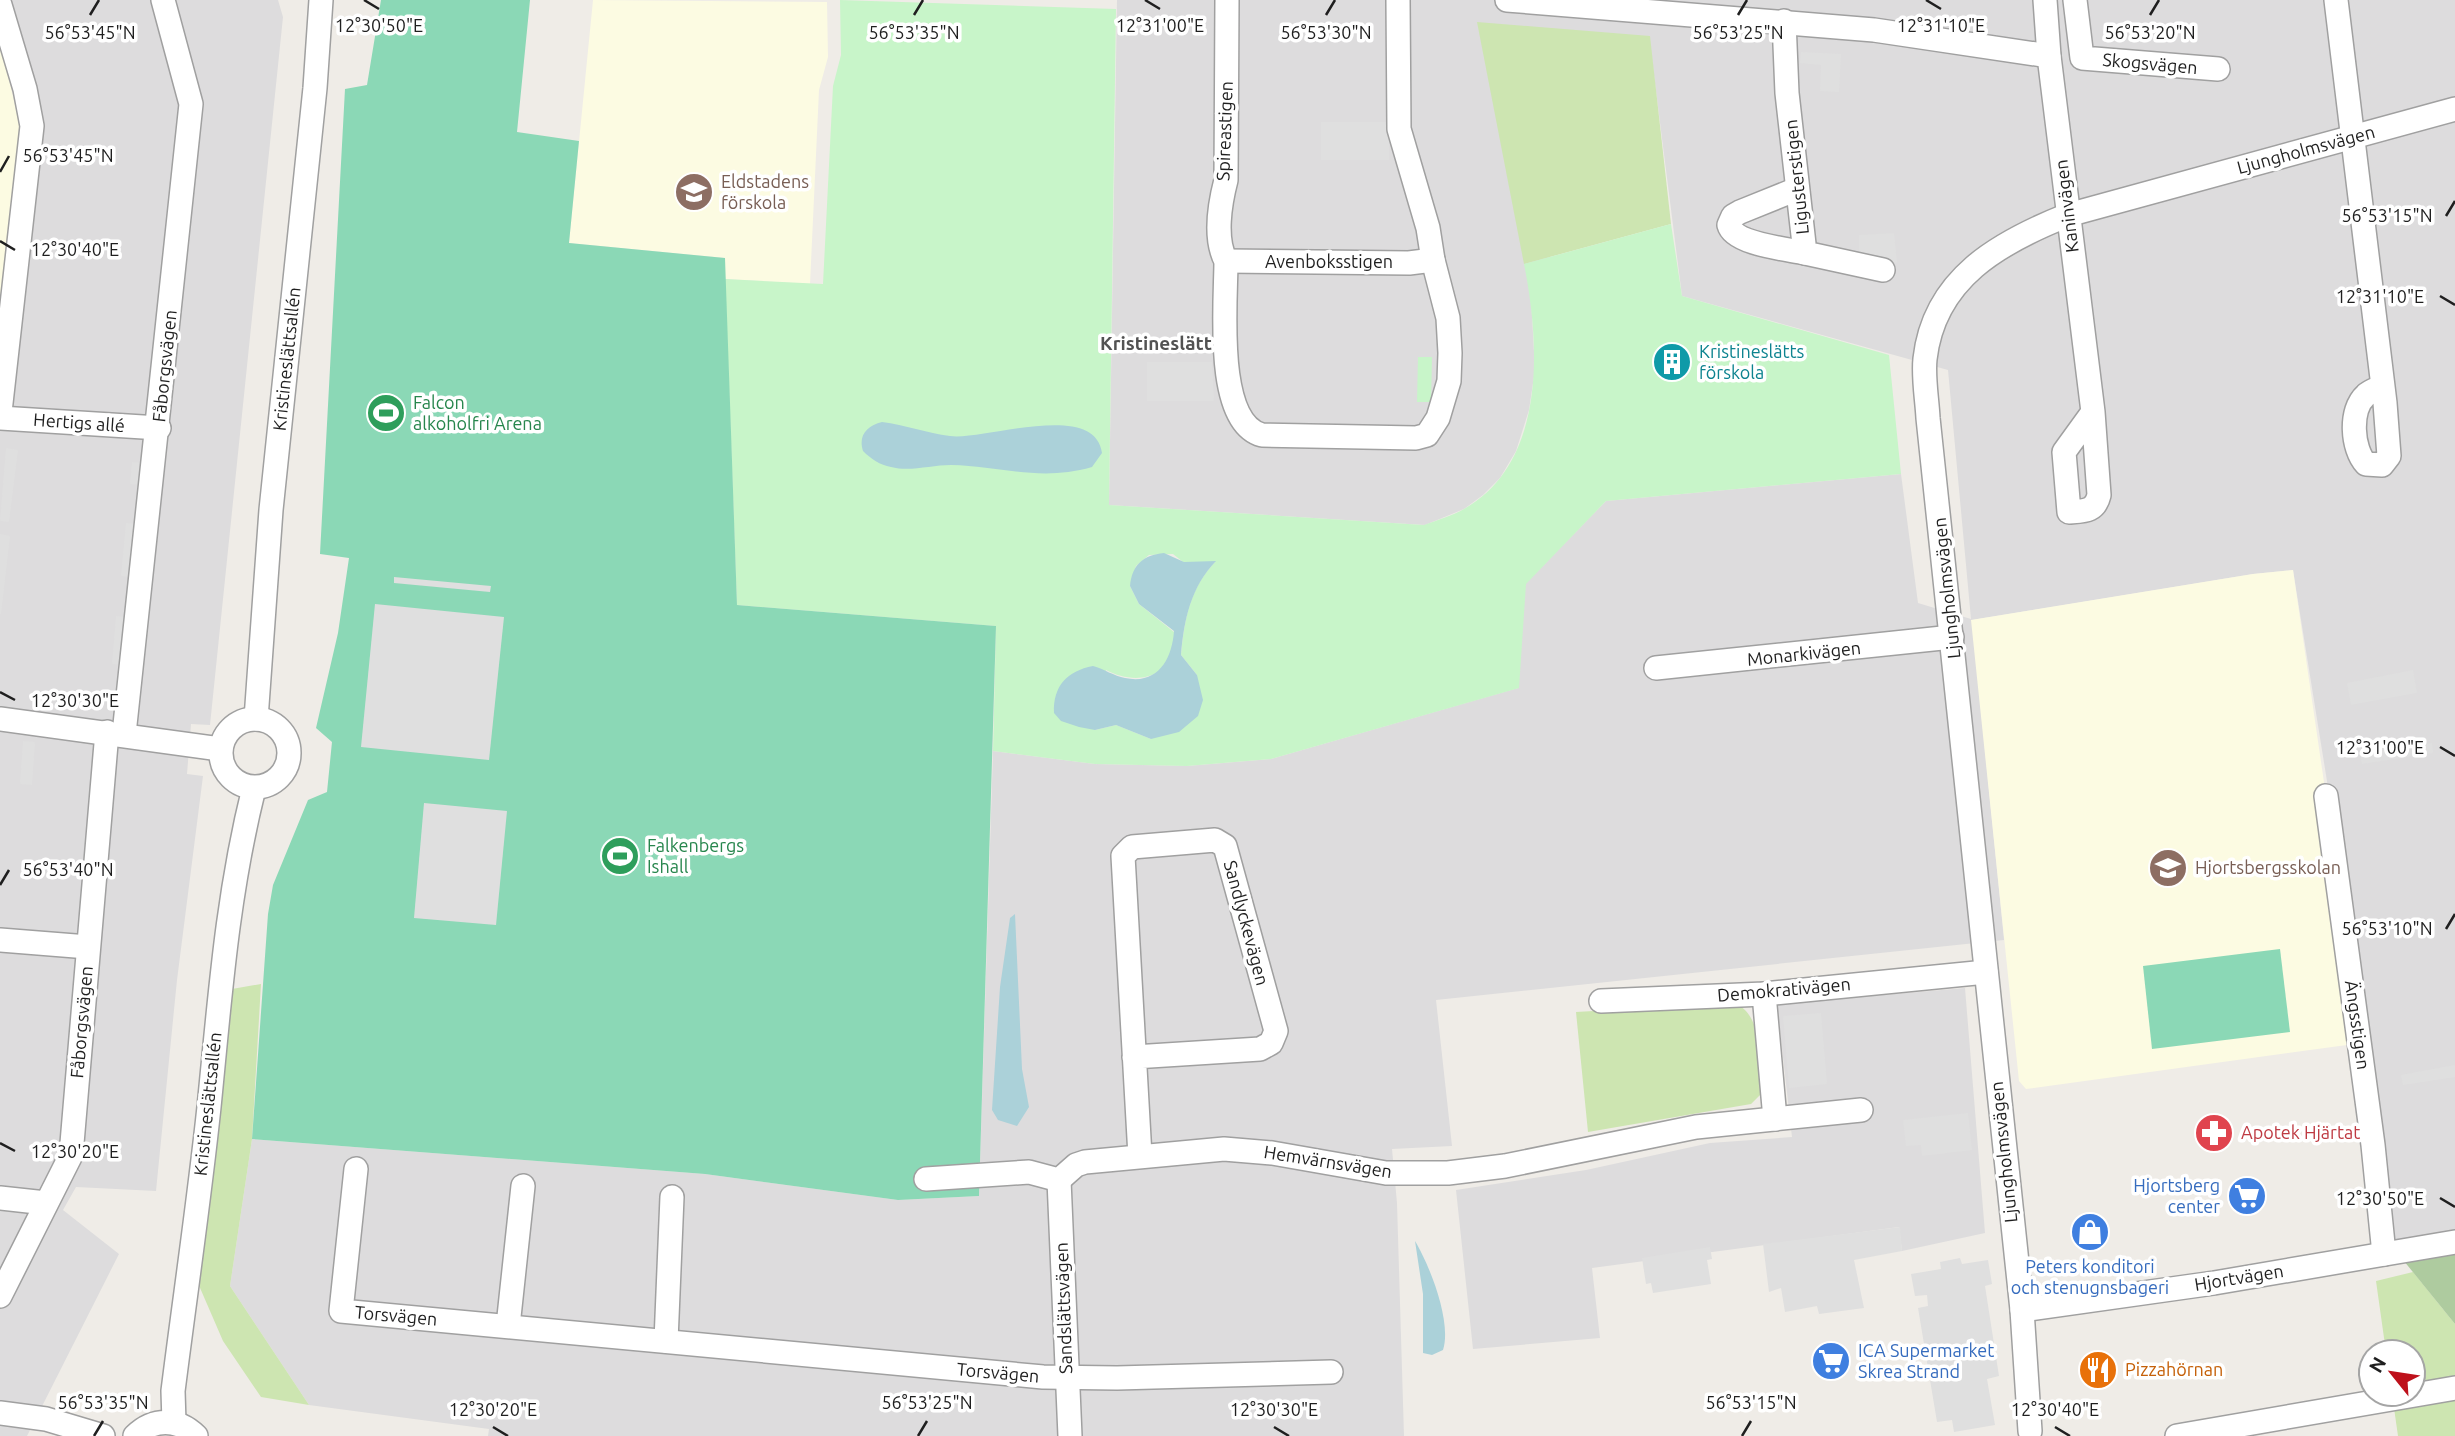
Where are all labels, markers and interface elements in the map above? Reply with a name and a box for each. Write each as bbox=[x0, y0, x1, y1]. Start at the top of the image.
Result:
text: 12°30'50"E bbox=[335, 15, 423, 35]
text: 12°31'00"E bbox=[1116, 15, 1204, 35]
text: 12°31'10"E bbox=[1897, 15, 1985, 35]
text: 56°53'45"N bbox=[44, 22, 136, 42]
text: 56°53'35"N bbox=[868, 22, 960, 42]
text: 56°53'30"N bbox=[1280, 22, 1372, 42]
text: 56°53'25"N bbox=[1692, 22, 1784, 42]
text: 56°53'20"N bbox=[2104, 22, 2196, 42]
street label: Skogsvägen bbox=[2102, 49, 2198, 77]
street label: Spireastigen bbox=[1212, 81, 1236, 181]
street label: Ligusterstigen bbox=[1780, 119, 1812, 236]
street label: Ljungholmsvägen bbox=[2235, 121, 2377, 177]
text: 56°53'45"N bbox=[22, 145, 114, 165]
street label: Kaninvägen bbox=[2050, 158, 2082, 254]
school or university icon: Eldstadens förskola bbox=[673, 171, 715, 213]
place label: Eldstadens förskola bbox=[721, 171, 809, 212]
text: 56°53'15"N bbox=[2341, 205, 2433, 225]
text: 12°30'40"E bbox=[31, 239, 119, 259]
street label: Avenboksstigen bbox=[1265, 251, 1393, 271]
street label: Kristineslättsallén bbox=[269, 286, 303, 432]
text: 12°31'10"E bbox=[2336, 286, 2424, 306]
street label: Fåborgsvägen bbox=[148, 309, 180, 423]
district label: Kristineslätt bbox=[1100, 332, 1212, 354]
building icon: Kristineslätts förskola bbox=[1651, 341, 1693, 383]
place label: Kristineslätts förskola bbox=[1699, 341, 1805, 382]
sports icon: Falcon alkoholfri Arena bbox=[365, 392, 407, 434]
place label: Falcon alkoholfri Arena bbox=[413, 392, 542, 433]
street label: Hertigs allé bbox=[33, 409, 125, 435]
street label: Ljungholmsvägen bbox=[1929, 516, 1963, 660]
street label: Monarkivägen bbox=[1746, 637, 1862, 669]
text: 12°30'30"E bbox=[31, 690, 119, 710]
text: 12°31'00"E bbox=[2336, 737, 2424, 757]
sports icon: Falkenbergs Ishall bbox=[599, 835, 641, 877]
place label: Falkenbergs Ishall bbox=[647, 835, 744, 876]
school or university icon: Hjortsbergsskolan bbox=[2147, 847, 2189, 889]
place label: Hjortsbergsskolan bbox=[2195, 857, 2341, 877]
street label: Sandlyckevägen bbox=[1221, 858, 1273, 987]
text: 56°53'40"N bbox=[22, 859, 114, 879]
text: 56°53'10"N bbox=[2341, 918, 2433, 938]
street label: Fåborgsvägen bbox=[66, 965, 96, 1079]
street label: Demokrativägen bbox=[1716, 973, 1851, 1005]
street label: Ängsstigen bbox=[2342, 979, 2374, 1071]
street label: Kristineslättsallén bbox=[190, 1031, 224, 1177]
street label: Ljungholmsvägen bbox=[1986, 1080, 2020, 1224]
pharmacy icon: Apotek Hjärtat bbox=[2193, 1112, 2235, 1154]
place label: Apotek Hjärtat bbox=[2241, 1122, 2360, 1142]
text: 12°30'20"E bbox=[31, 1141, 119, 1161]
street label: Hemvärnsvägen bbox=[1263, 1141, 1394, 1181]
place label: Hjortsberg center bbox=[2133, 1175, 2220, 1216]
supermarket icon: Hjortsberg center bbox=[2226, 1175, 2268, 1217]
text: 12°30'50"E bbox=[2336, 1188, 2424, 1208]
shop icon: Peters konditori och stenugnsbageri bbox=[2069, 1211, 2111, 1253]
street label: Sandslättsvägen bbox=[1051, 1242, 1075, 1374]
place label: Peters konditori och stenugnsbageri bbox=[2011, 1256, 2169, 1297]
street label: Hjortvägen bbox=[2193, 1260, 2285, 1294]
street label: Torsvägen bbox=[354, 1301, 438, 1329]
north arrow bbox=[2357, 1338, 2427, 1408]
supermarket icon: ICA Supermarket Skrea Strand bbox=[1810, 1340, 1852, 1382]
place label: ICA Supermarket Skrea Strand bbox=[1858, 1340, 1994, 1381]
restaurant icon: Pizzahörnan bbox=[2077, 1349, 2119, 1391]
text: N bbox=[2364, 1353, 2390, 1376]
street label: Torsvägen bbox=[956, 1358, 1040, 1386]
place label: Pizzahörnan bbox=[2125, 1359, 2223, 1379]
text: 56°53'35"N bbox=[57, 1392, 149, 1412]
text: 56°53'25"N bbox=[881, 1392, 973, 1412]
text: 56°53'15"N bbox=[1705, 1392, 1797, 1412]
text: 12°30'20"E bbox=[449, 1399, 537, 1419]
text: 12°30'30"E bbox=[1230, 1399, 1318, 1419]
text: 12°30'40"E bbox=[2011, 1399, 2099, 1419]

